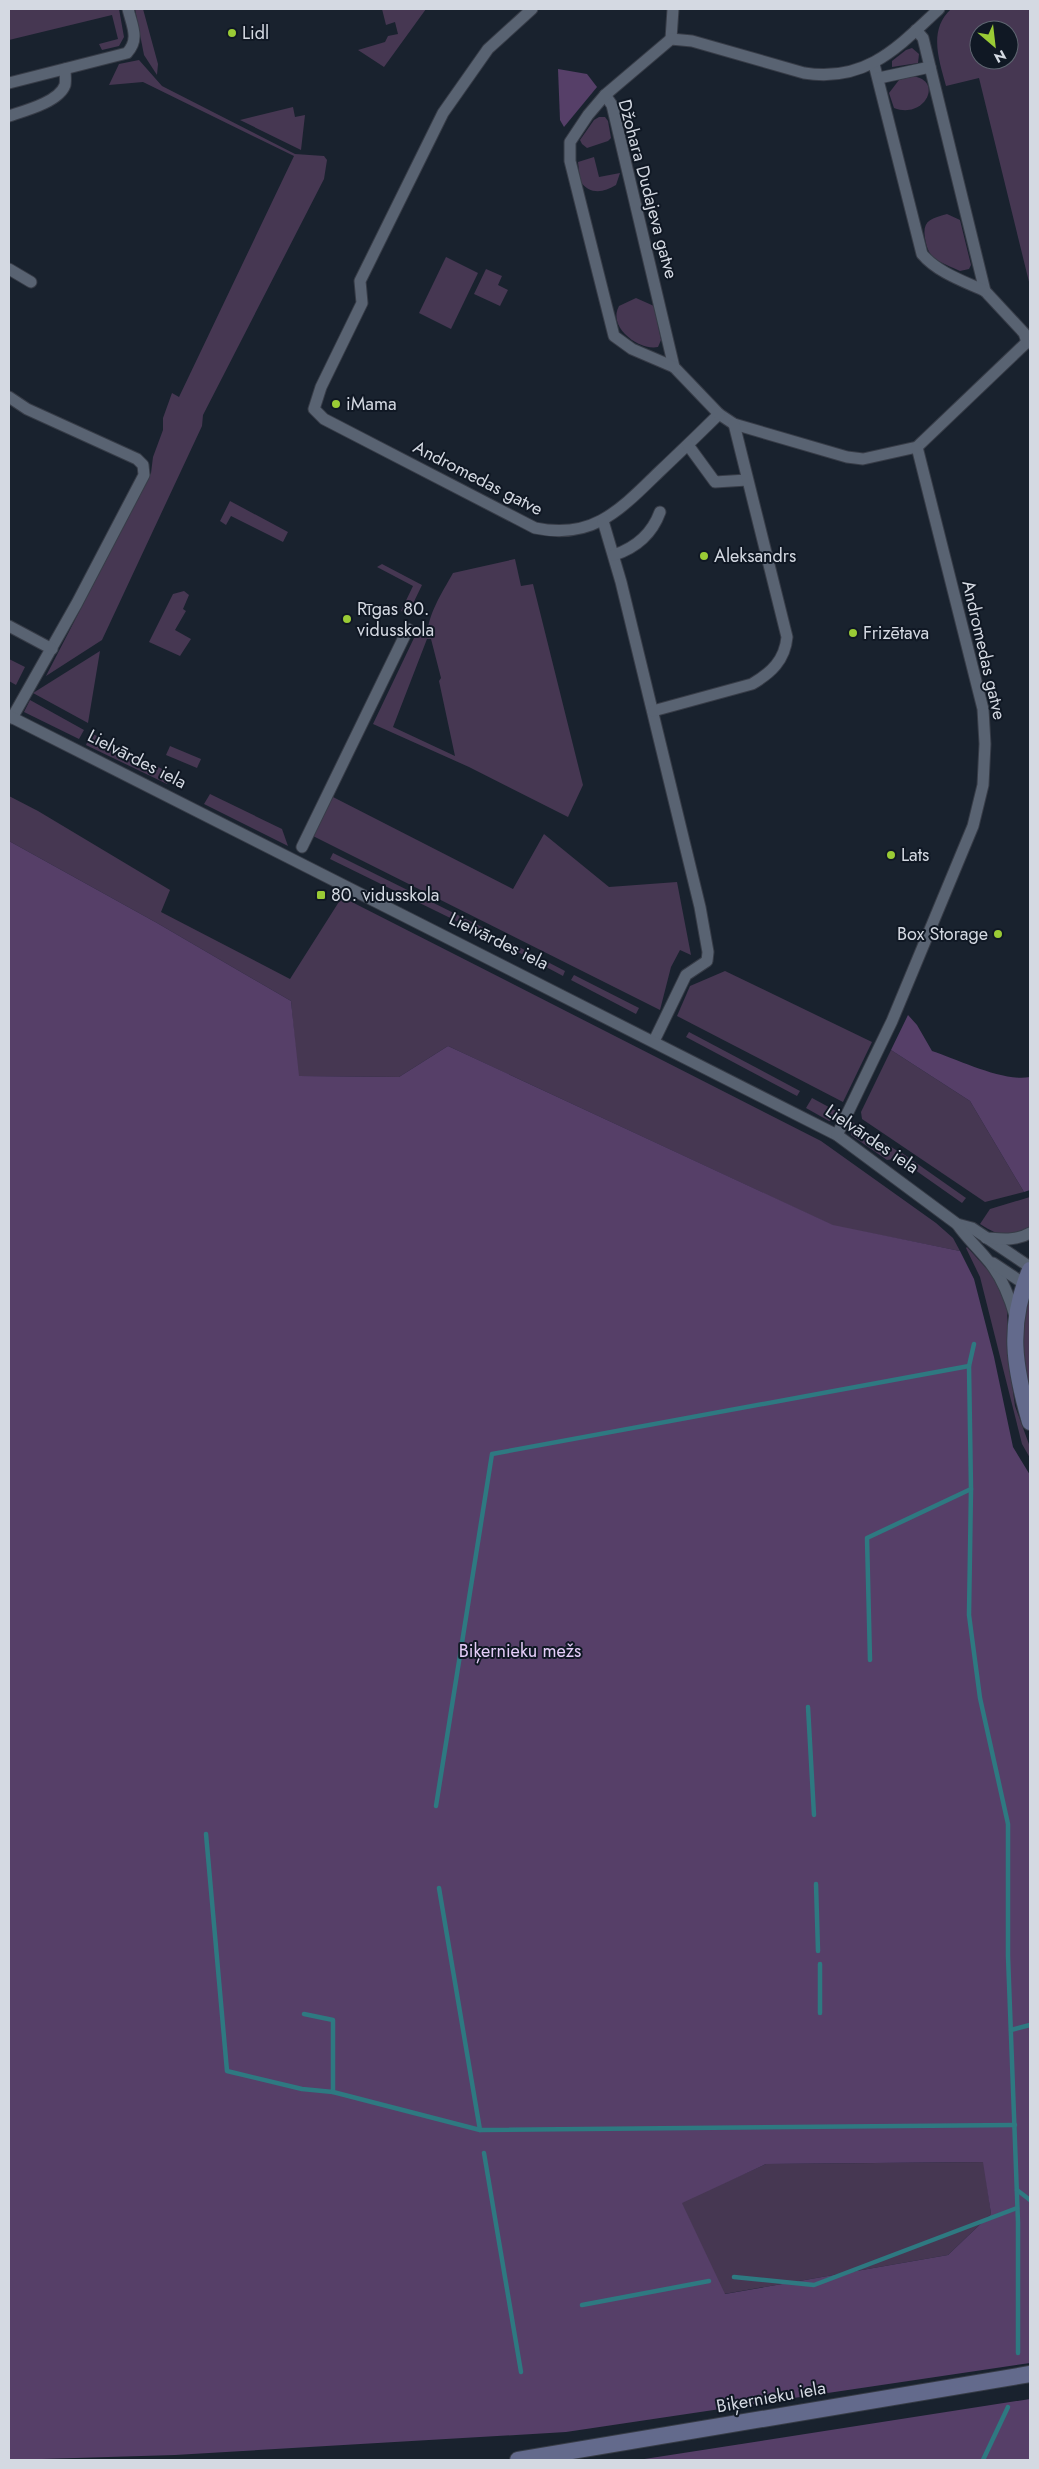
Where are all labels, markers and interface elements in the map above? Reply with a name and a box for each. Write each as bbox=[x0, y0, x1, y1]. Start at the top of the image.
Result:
place label: Lidl bbox=[242, 20, 269, 46]
north arrow bbox=[969, 20, 1019, 70]
marker: Lidl bbox=[226, 27, 238, 39]
text: N bbox=[990, 45, 1010, 68]
street label: Džohara Dudajeva gatve bbox=[612, 96, 684, 282]
place label: iMama bbox=[346, 391, 397, 417]
marker: iMama bbox=[330, 398, 342, 410]
street label: Andromedas gatve bbox=[409, 434, 547, 522]
place label: Aleksandrs bbox=[714, 543, 796, 569]
marker: Aleksandrs bbox=[698, 550, 710, 562]
street label: Andromedas gatve bbox=[955, 578, 1013, 722]
place label: Rīgas 80. vidusskola bbox=[357, 596, 434, 643]
marker: Rīgas 80. vidusskola bbox=[341, 613, 353, 625]
place label: Frizētava bbox=[863, 620, 929, 646]
marker: Frizētava bbox=[847, 627, 859, 639]
street label: Lielvārdes iela bbox=[83, 723, 191, 795]
place label: Lats bbox=[901, 842, 929, 868]
marker: Lats bbox=[885, 849, 897, 861]
place label: 80. vidusskola bbox=[331, 882, 440, 908]
marker: 80. vidusskola bbox=[315, 889, 327, 901]
street label: Lielvārdes iela bbox=[445, 906, 553, 976]
place label: Box Storage bbox=[897, 921, 988, 947]
marker: Box Storage bbox=[992, 928, 1004, 940]
street label: Lielvārdes iela bbox=[820, 1098, 924, 1180]
park label: Biķernieku mežs bbox=[459, 1638, 581, 1664]
street label: Biķernieku iela bbox=[714, 2375, 828, 2419]

